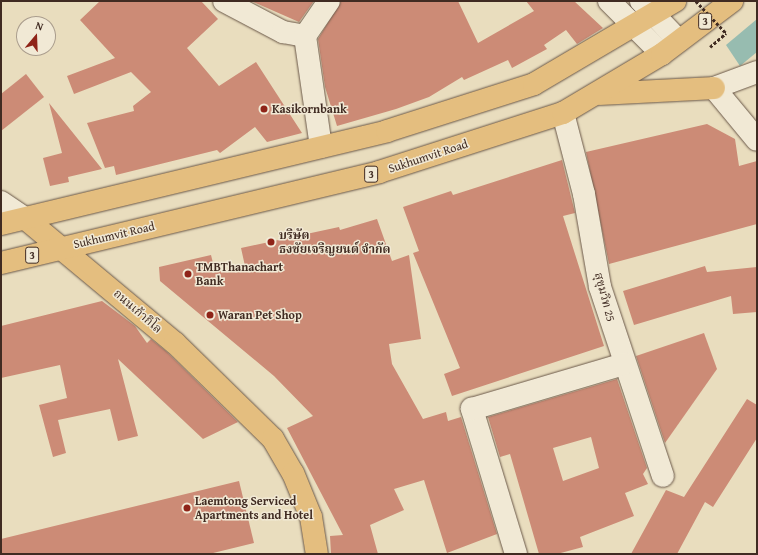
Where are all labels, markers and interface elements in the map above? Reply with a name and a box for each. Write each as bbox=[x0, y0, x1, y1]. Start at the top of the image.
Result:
road number: 3 bbox=[698, 12, 712, 30]
north arrow bbox=[16, 16, 56, 56]
text: N bbox=[33, 17, 46, 34]
place label: Kasikornbank bbox=[272, 102, 347, 116]
marker: Kasikornbank bbox=[259, 104, 269, 114]
street label: Sukhumvit Road bbox=[386, 136, 470, 176]
road number: 3 bbox=[364, 165, 378, 183]
street label: Sukhumvit Road bbox=[72, 219, 156, 251]
place label: บริษัต ธงชัยเจริญยนต์ จำกัด bbox=[279, 228, 390, 256]
marker: บริษัต ธงชัยเจริญยนต์ จำกัด bbox=[266, 237, 276, 247]
road number: 3 bbox=[25, 246, 39, 264]
place label: TMBThanachart Bank bbox=[196, 260, 283, 288]
marker: TMBThanachart Bank bbox=[183, 269, 193, 279]
street label: สุขุมวิท 25 bbox=[592, 271, 618, 323]
street label: ถนนเก้ากิโล bbox=[111, 286, 165, 336]
place label: Waran Pet Shop bbox=[218, 308, 302, 322]
marker: Waran Pet Shop bbox=[205, 310, 215, 320]
place label: Laemtong Serviced Apartments and Hotel bbox=[195, 494, 313, 522]
marker: Laemtong Serviced Apartments and Hotel bbox=[182, 503, 192, 513]

